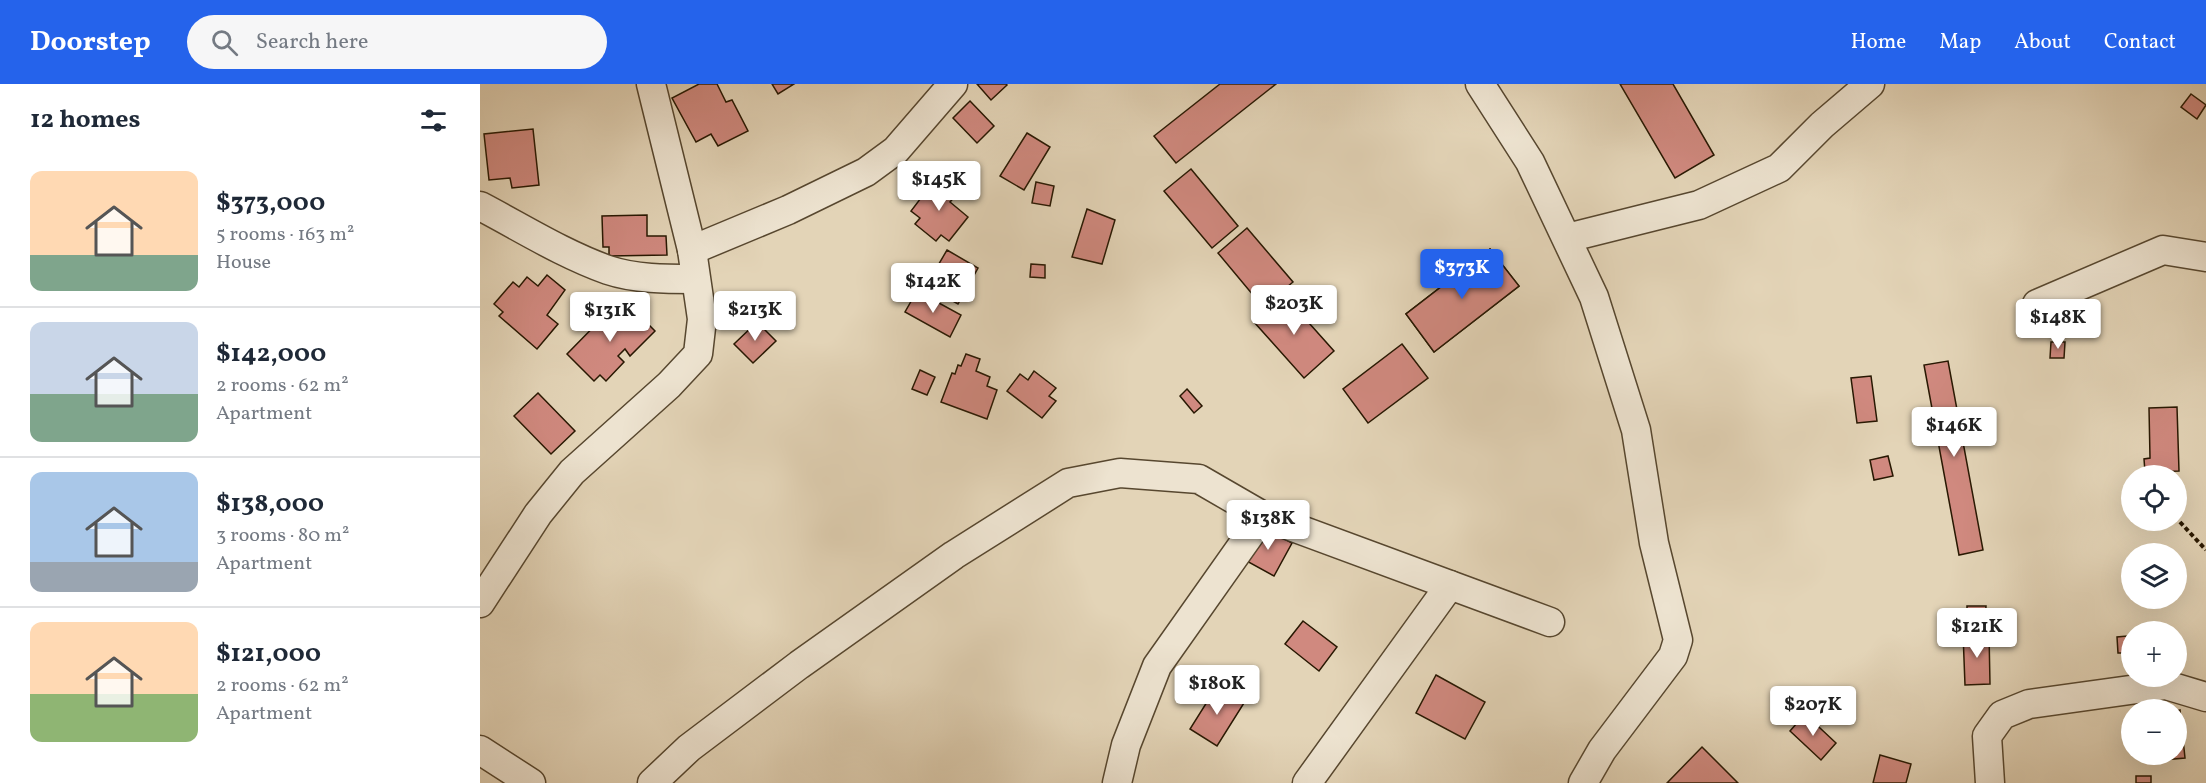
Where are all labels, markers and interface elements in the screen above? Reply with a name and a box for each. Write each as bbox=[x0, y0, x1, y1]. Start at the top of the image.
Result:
search box bbox=[187, 15, 607, 69]
text: Doorstep bbox=[30, 23, 151, 62]
icon: search bbox=[208, 26, 241, 59]
text: Search here bbox=[256, 27, 369, 58]
text: Home bbox=[1851, 28, 1906, 57]
text: Map bbox=[1939, 28, 1981, 57]
text: About bbox=[2014, 28, 2071, 57]
text: Contact bbox=[2104, 28, 2176, 57]
text: 12 homes bbox=[30, 102, 141, 138]
icon: filters bbox=[417, 104, 450, 137]
pin: $145K bbox=[897, 161, 981, 212]
text: $145K bbox=[911, 166, 967, 194]
text: $373,000 bbox=[216, 185, 325, 221]
icon: home bbox=[78, 195, 150, 267]
text: 5 rooms · 163 m² bbox=[216, 221, 354, 249]
text: House bbox=[216, 249, 271, 277]
pin: $373K bbox=[1420, 249, 1504, 300]
text: $373K bbox=[1434, 254, 1490, 282]
pin: $142K bbox=[891, 263, 975, 314]
text: $142K bbox=[905, 268, 961, 296]
pin: $203K bbox=[1252, 285, 1336, 336]
text: $203K bbox=[1265, 290, 1323, 318]
pin: $213K bbox=[713, 291, 797, 342]
pin: $131K bbox=[568, 292, 652, 343]
text: $213K bbox=[728, 296, 782, 324]
text: $131K bbox=[584, 297, 636, 325]
pin: $148K bbox=[2016, 299, 2100, 350]
text: $148K bbox=[2030, 304, 2086, 332]
text: $142,000 bbox=[216, 336, 326, 372]
icon: home bbox=[78, 346, 150, 418]
text: 2 rooms · 62 m² bbox=[216, 372, 349, 400]
text: Apartment bbox=[216, 400, 312, 428]
pin: $146K bbox=[1912, 407, 1996, 458]
text: $146K bbox=[1926, 412, 1982, 440]
map controls bbox=[2121, 465, 2187, 765]
button: locate bbox=[2121, 465, 2187, 531]
text: $138,000 bbox=[216, 486, 324, 522]
icon: home bbox=[78, 496, 150, 568]
pin: $138K bbox=[1226, 500, 1310, 551]
text: $138K bbox=[1241, 505, 1295, 533]
text: 3 rooms · 80 m² bbox=[216, 522, 349, 550]
button: layers bbox=[2121, 543, 2187, 609]
text: Apartment bbox=[216, 550, 312, 578]
pin: $121K bbox=[1935, 608, 2019, 659]
text: $121K bbox=[1951, 613, 2003, 641]
button: + bbox=[2121, 621, 2187, 687]
text: $121,000 bbox=[216, 636, 321, 672]
icon: home bbox=[78, 646, 150, 718]
pin: $180K bbox=[1175, 665, 1259, 716]
text: $180K bbox=[1189, 670, 1245, 698]
text: 2 rooms · 62 m² bbox=[216, 672, 349, 700]
pin: $207K bbox=[1771, 686, 1855, 737]
text: $207K bbox=[1784, 691, 1842, 719]
button: − bbox=[2121, 699, 2187, 765]
text: Apartment bbox=[216, 700, 312, 728]

